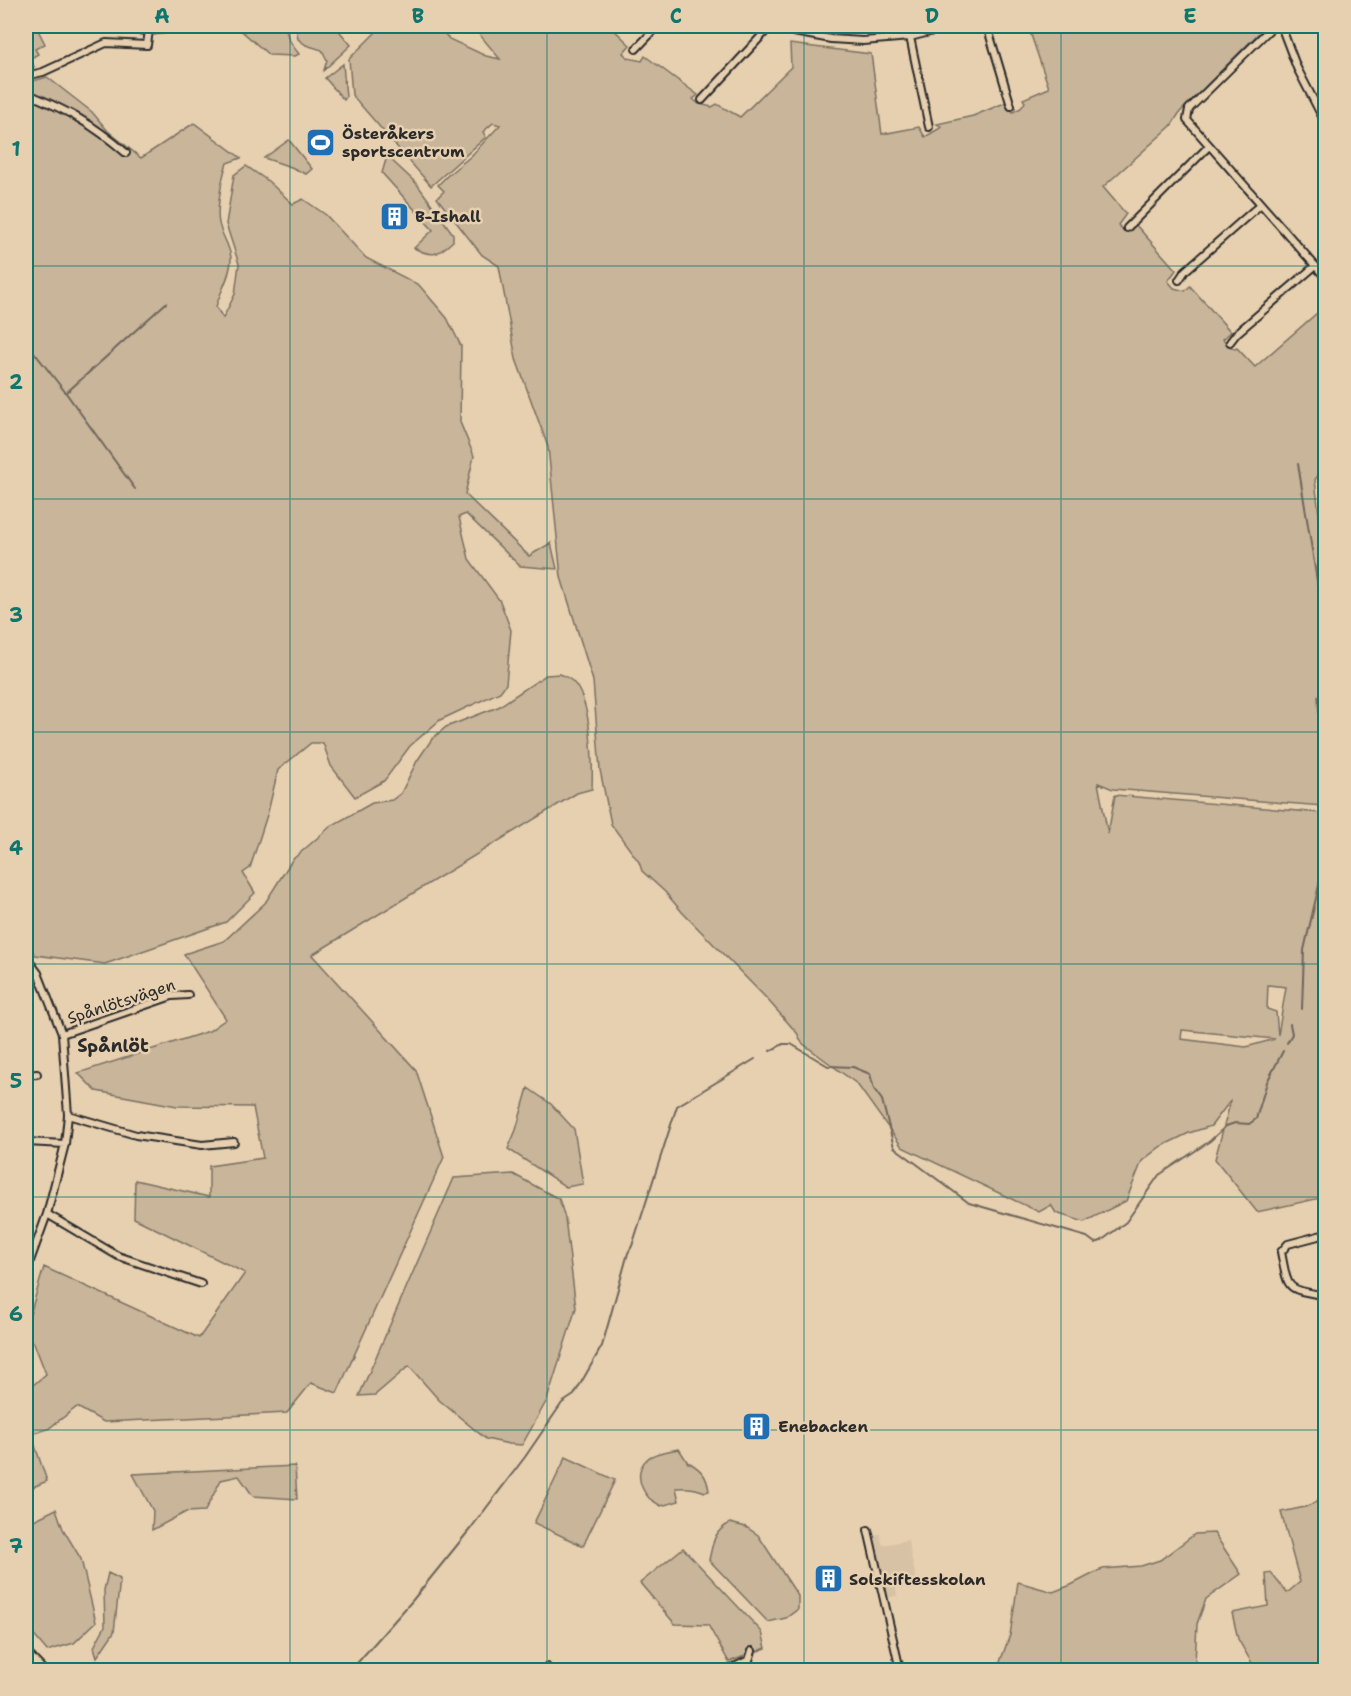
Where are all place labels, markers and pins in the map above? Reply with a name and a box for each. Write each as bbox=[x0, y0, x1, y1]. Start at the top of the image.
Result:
place label: Österåkers sportscentrum bbox=[342, 123, 465, 162]
sports icon: Österåkers sportscentrum bbox=[305, 126, 337, 158]
building icon: B-Ishall bbox=[378, 200, 410, 232]
place label: B-Ishall bbox=[415, 206, 481, 227]
building icon: Enebacken bbox=[741, 1410, 773, 1442]
place label: Enebacken bbox=[778, 1416, 868, 1437]
building icon: Solskiftesskolan bbox=[812, 1563, 844, 1595]
place label: Solskiftesskolan bbox=[849, 1569, 986, 1590]

